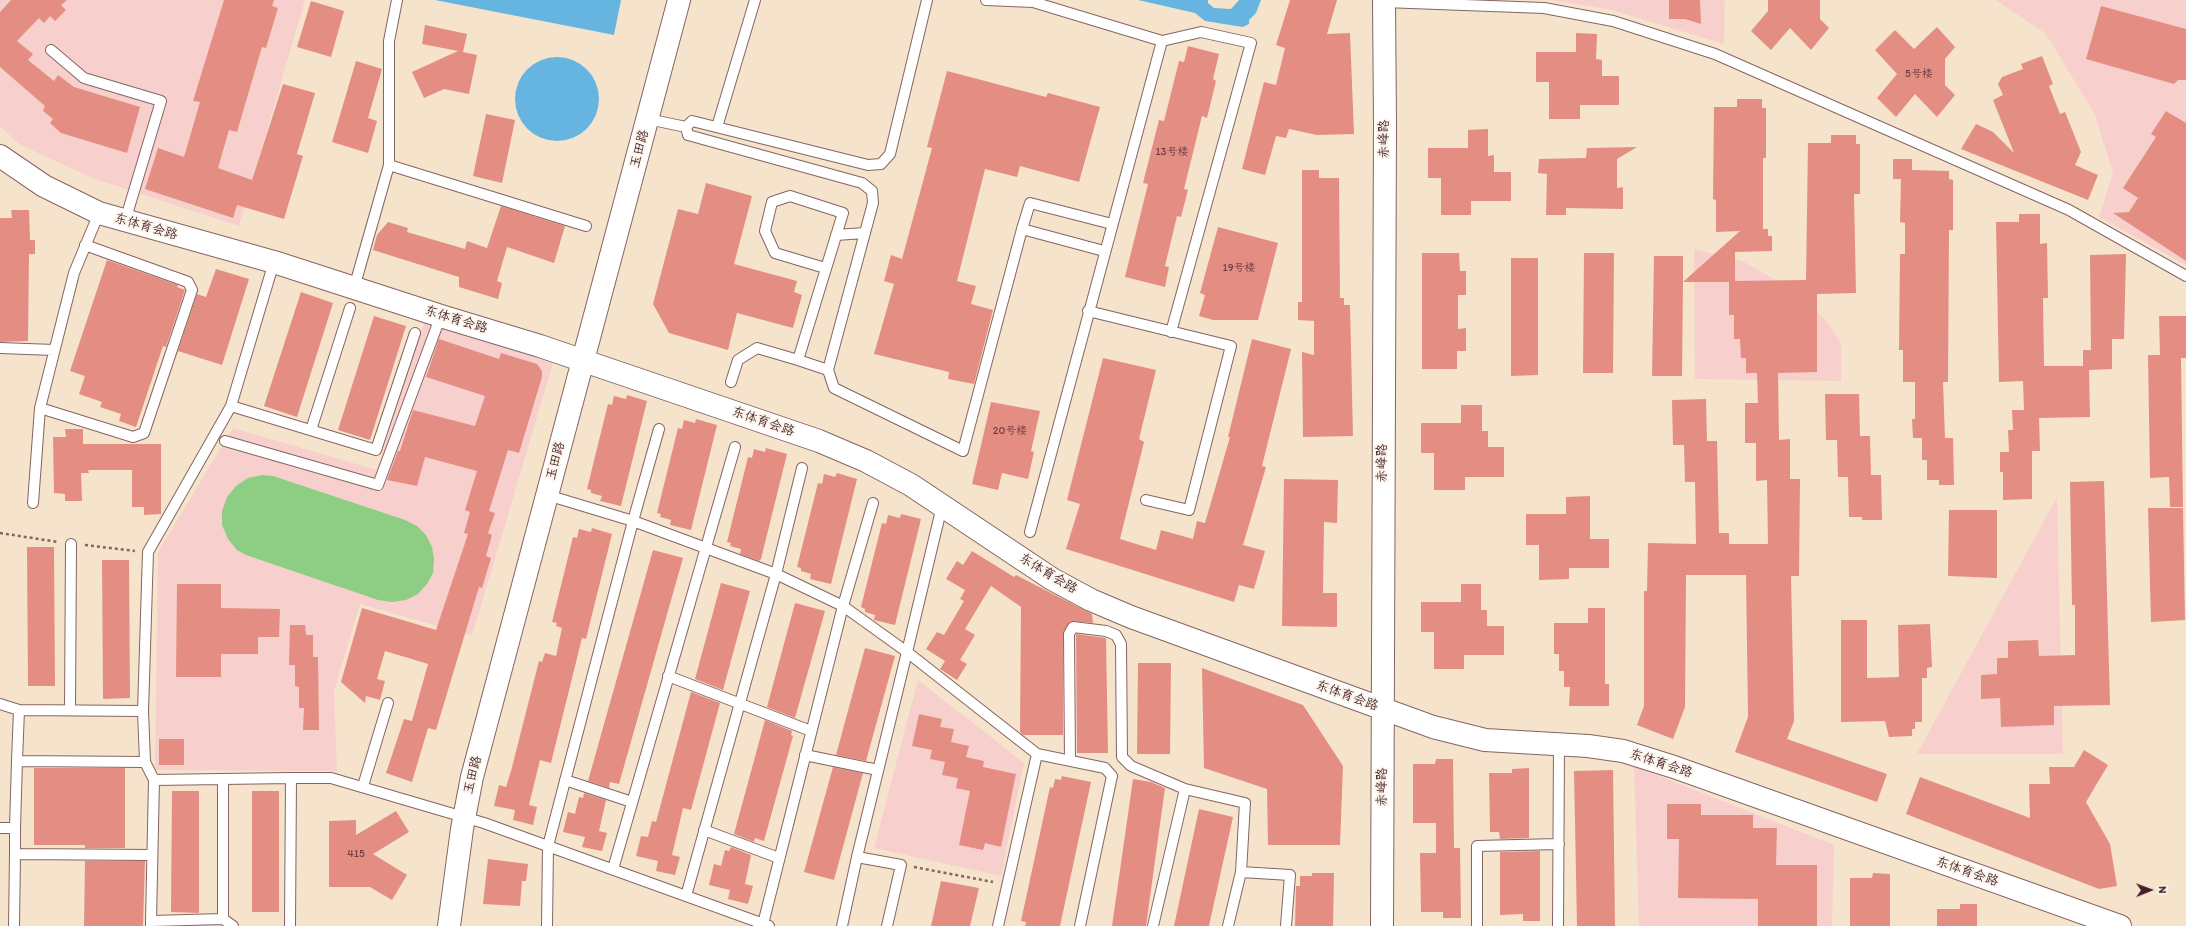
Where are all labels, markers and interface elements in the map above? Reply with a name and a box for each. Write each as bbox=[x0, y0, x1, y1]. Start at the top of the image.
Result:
house number: 5号楼 bbox=[1905, 67, 1933, 81]
street label: 赤峰路 bbox=[1377, 120, 1393, 158]
street label: 玉田路 bbox=[627, 128, 653, 170]
house number: 13号楼 bbox=[1155, 145, 1189, 159]
street label: 东体育会路 bbox=[113, 211, 179, 243]
house number: 19号楼 bbox=[1223, 261, 1255, 275]
street label: 东体育会路 bbox=[423, 303, 489, 337]
street label: 东体育会路 bbox=[730, 404, 796, 440]
house number: 20号楼 bbox=[993, 424, 1027, 438]
street label: 玉田路 bbox=[543, 440, 569, 482]
street label: 赤峰路 bbox=[1375, 444, 1391, 482]
street label: 东体育会路 bbox=[1016, 551, 1080, 597]
street label: 东体育会路 bbox=[1314, 678, 1380, 714]
street label: 东体育会路 bbox=[1628, 747, 1694, 781]
street label: 玉田路 bbox=[461, 754, 485, 796]
street label: 赤峰路 bbox=[1375, 768, 1391, 806]
house number: 415 bbox=[347, 847, 365, 861]
street label: 东体育会路 bbox=[1934, 854, 2000, 890]
north arrow bbox=[2130, 870, 2170, 910]
text: N bbox=[2156, 886, 2169, 894]

